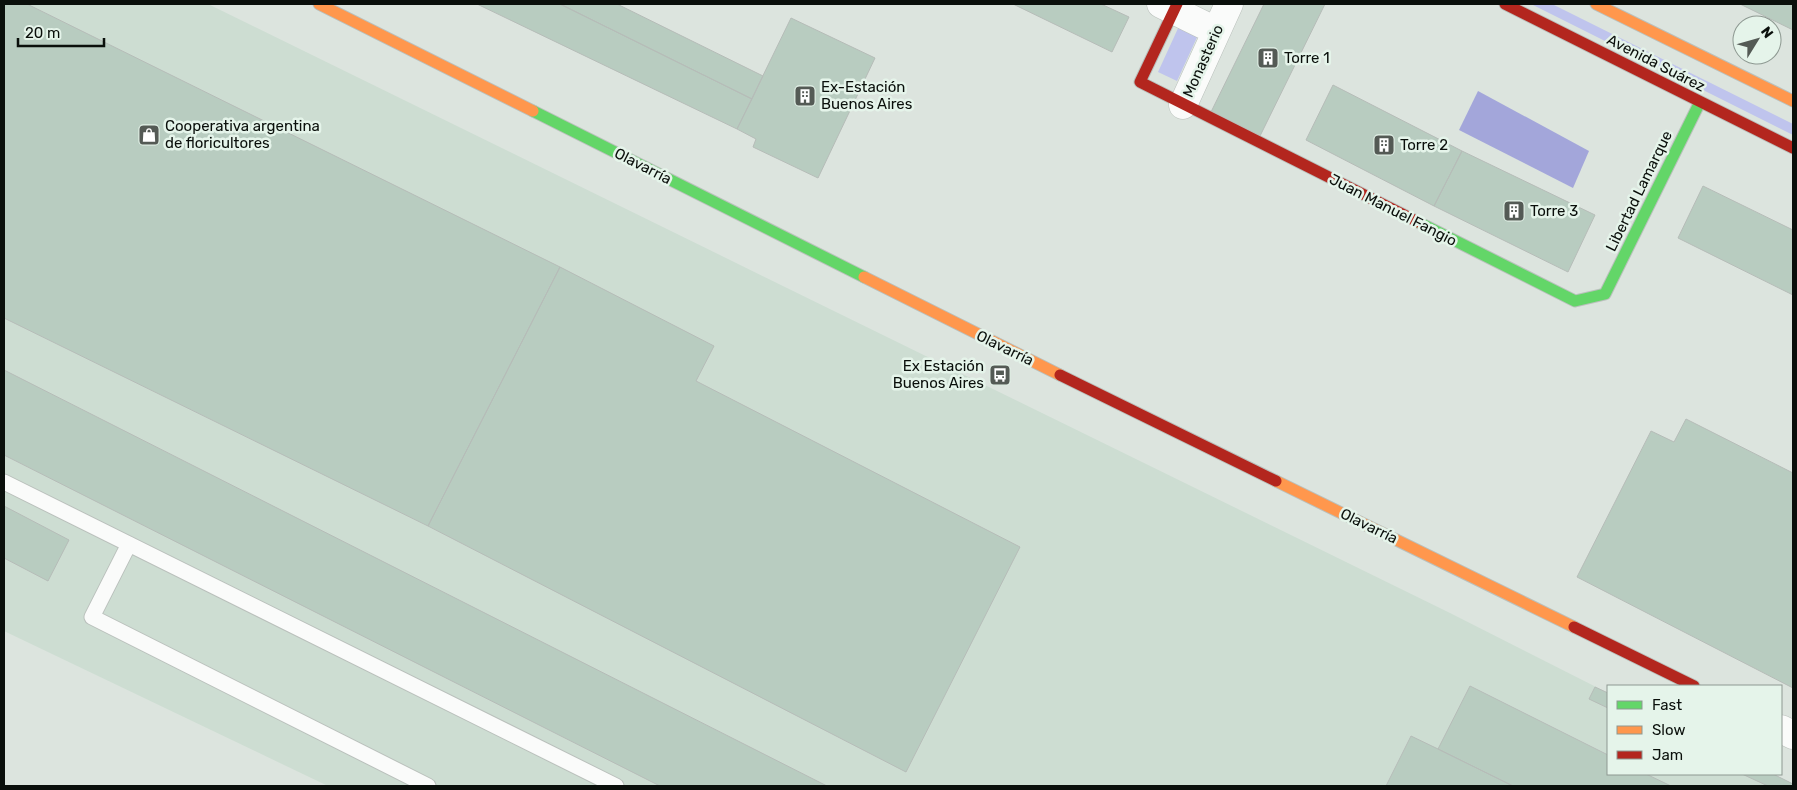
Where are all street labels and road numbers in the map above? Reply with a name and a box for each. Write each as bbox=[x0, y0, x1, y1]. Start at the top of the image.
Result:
street label: Monasterio bbox=[1179, 22, 1227, 100]
street label: Avenida Suárez bbox=[1604, 31, 1708, 96]
street label: Libertad Lamarque bbox=[1602, 128, 1676, 254]
street label: Olavarría bbox=[612, 144, 674, 188]
street label: Juan Manuel Fangio bbox=[1326, 170, 1460, 250]
street label: Olavarría bbox=[973, 326, 1037, 370]
street label: Olavarría bbox=[1337, 504, 1401, 548]

